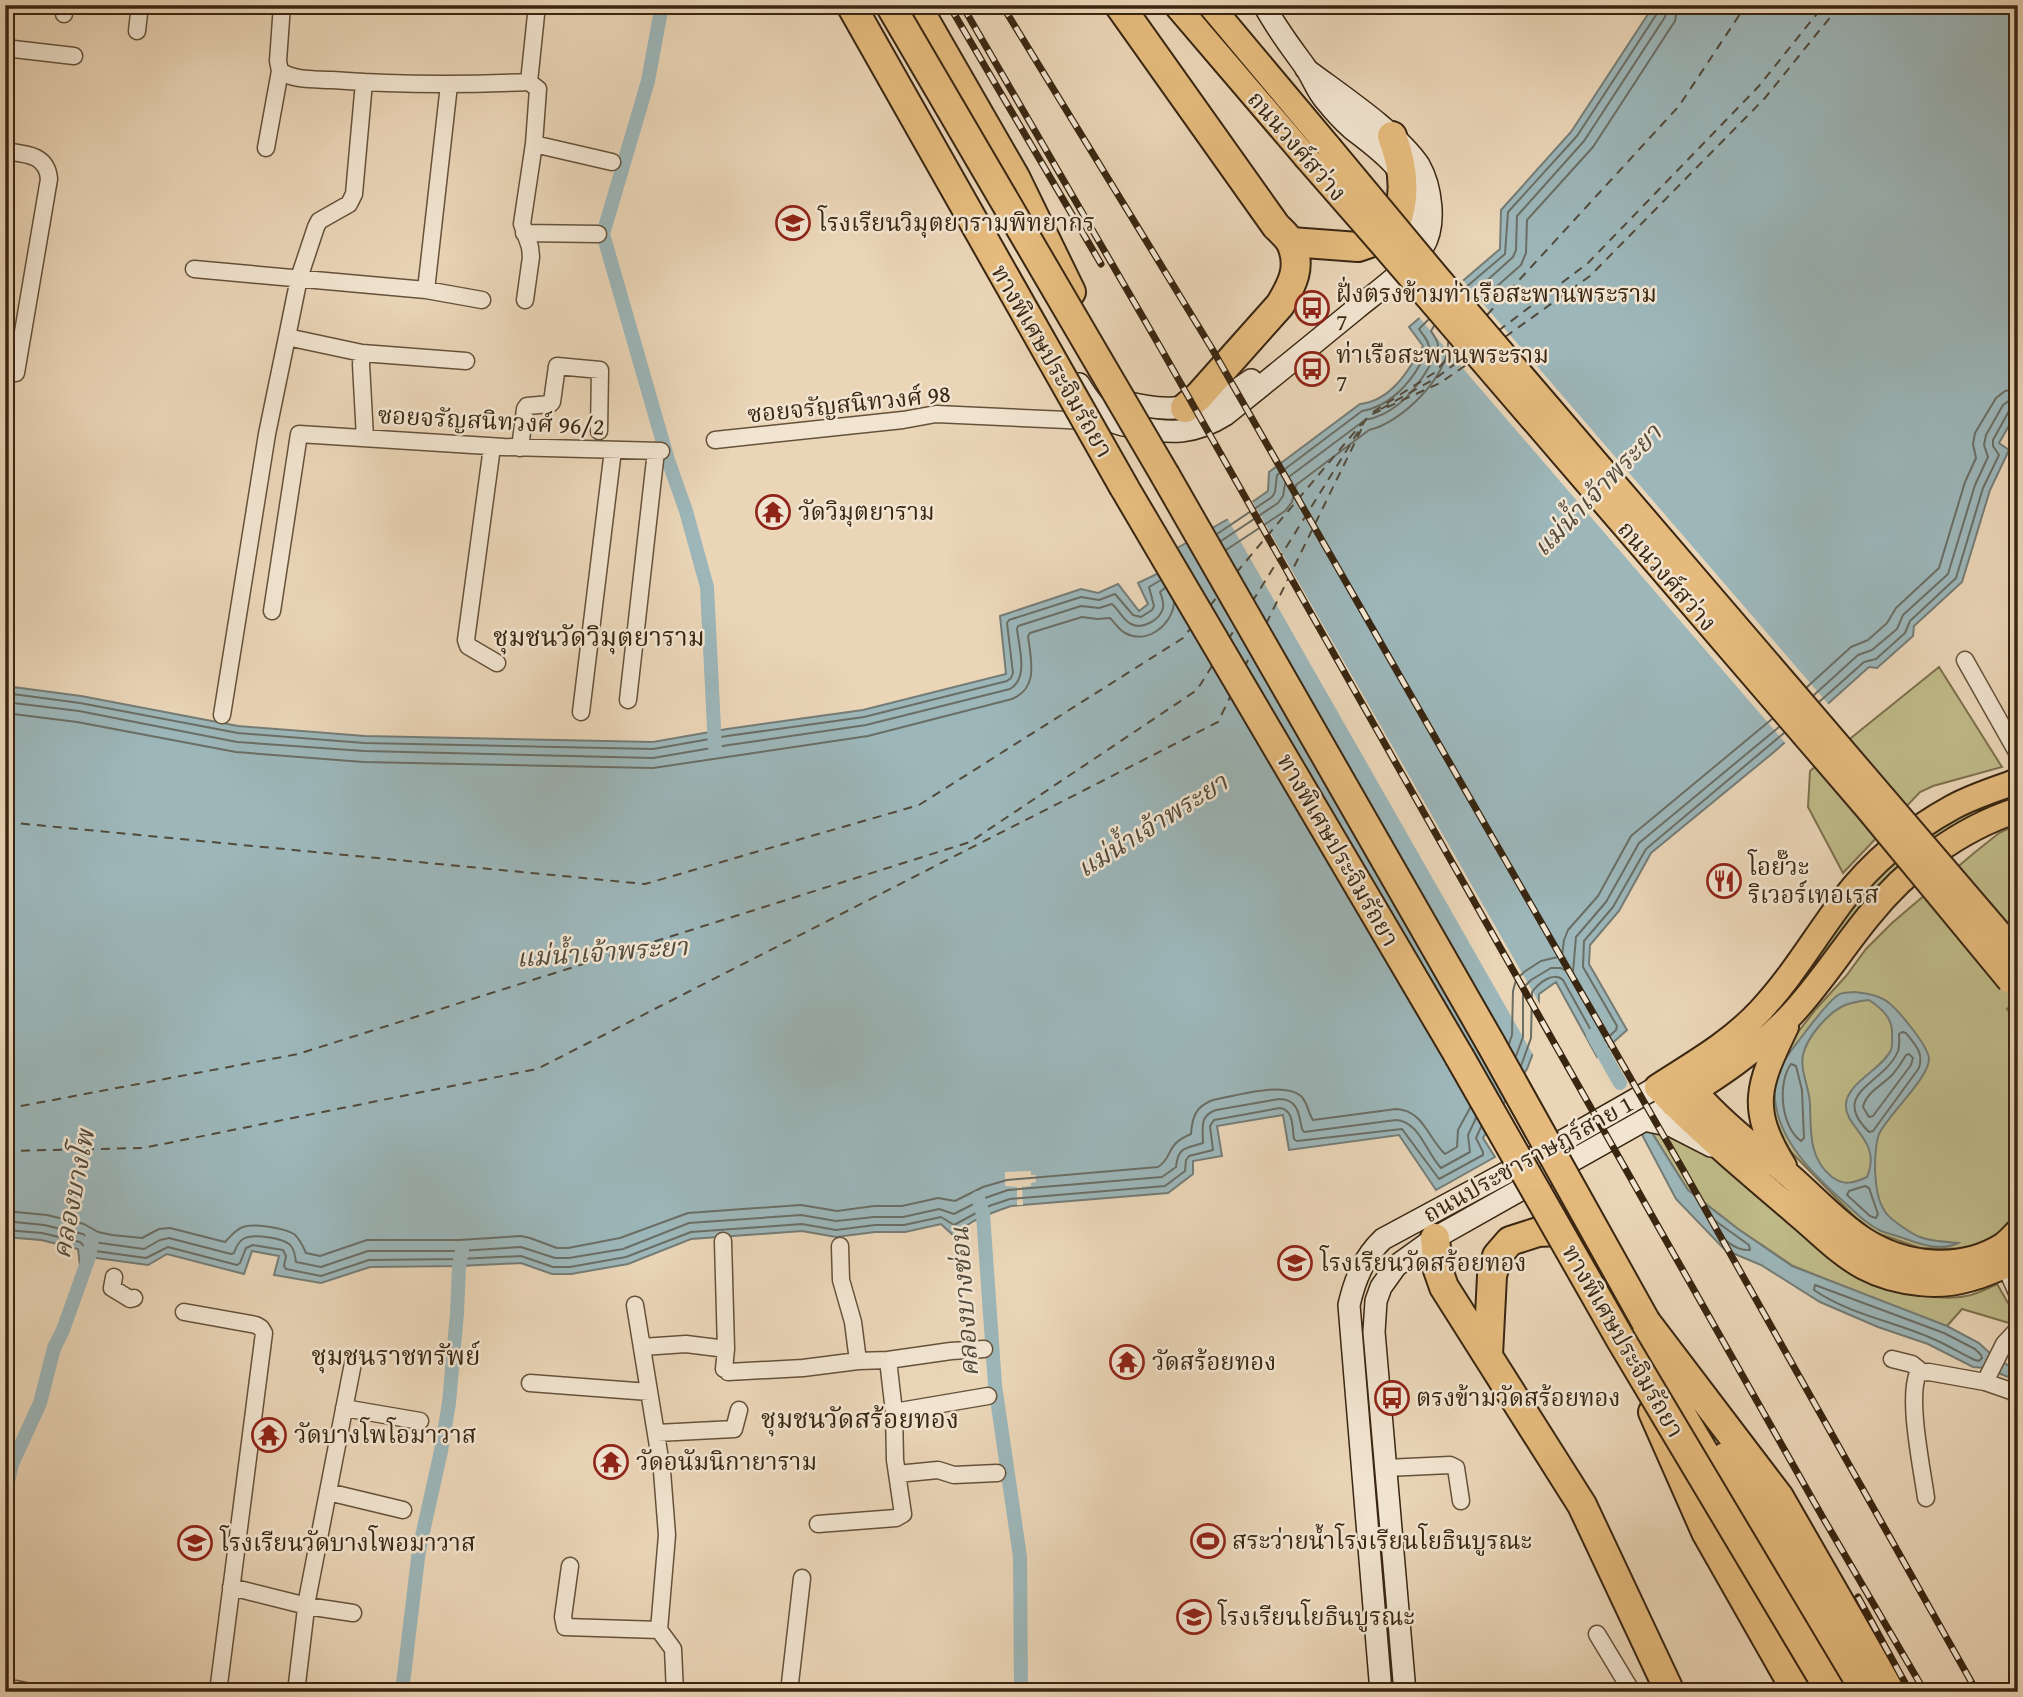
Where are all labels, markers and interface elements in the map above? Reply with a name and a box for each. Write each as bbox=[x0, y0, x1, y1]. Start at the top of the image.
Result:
street label: ถนนวงศ์สว่าง bbox=[1239, 83, 1355, 209]
school or university icon: โรงเรียนวิมุตยารามพิทยากร bbox=[774, 204, 812, 242]
place label: โรงเรียนวิมุตยารามพิทยากร bbox=[817, 205, 1095, 240]
street label: ทางพิเศษประจิมรัถยา bbox=[983, 258, 1122, 464]
place label: ฝั่งตรงข้ามท่าเรือสะพานพระราม 7 bbox=[1336, 276, 1657, 339]
bus stop icon: ฝั่งตรงข้ามท่าเรือสะพานพระราม 7 bbox=[1293, 289, 1331, 327]
place label: ท่าเรือสะพานพระราม 7 bbox=[1336, 337, 1549, 400]
bus stop icon: ท่าเรือสะพานพระราม 7 bbox=[1293, 350, 1331, 388]
street label: ซอยจรัญสนิทวงศ์ 98 bbox=[746, 375, 952, 432]
street label: ซอยจรัญสนิทวงศ์ 96/2 bbox=[377, 397, 605, 444]
water label: แม่น้ำเจ้าพระยา bbox=[1523, 413, 1671, 565]
temple icon: วัดวิมุตยาราม bbox=[754, 493, 792, 531]
place label: วัดวิมุตยาราม bbox=[798, 494, 935, 529]
street label: ถนนวงศ์สว่าง bbox=[1609, 513, 1725, 639]
district label: ชุมชนวัดวิมุตยาราม bbox=[493, 617, 705, 656]
street label: ทางพิเศษประจิมรัถยา bbox=[1269, 747, 1408, 953]
water label: แม่น้ำเจ้าพระยา bbox=[1069, 762, 1236, 887]
place label: โอยั๊วะ ริเวอร์เทอเรส bbox=[1747, 849, 1879, 912]
restaurant icon: โอยั๊วะ ริเวอร์เทอเรส bbox=[1705, 862, 1743, 900]
water label: แม่น้ำเจ้าพระยา bbox=[515, 926, 690, 977]
street label: ถนนประชาราษฎร์สาย 1 bbox=[1416, 1086, 1639, 1231]
water label: คลองบางโพ bbox=[41, 1125, 104, 1262]
water label: คลองบางซ่อน bbox=[939, 1225, 988, 1378]
street label: ทางพิเศษประจิมรัถยา bbox=[1554, 1238, 1693, 1444]
school or university icon: โรงเรียนวัดสร้อยทอง bbox=[1276, 1244, 1314, 1282]
place label: โรงเรียนวัดสร้อยทอง bbox=[1319, 1245, 1527, 1280]
district label: ชุมชนราชทรัพย์ bbox=[311, 1336, 481, 1375]
temple icon: วัดสร้อยทอง bbox=[1108, 1343, 1146, 1381]
place label: วัดสร้อยทอง bbox=[1152, 1344, 1276, 1379]
bus stop icon: ตรงข้ามวัดสร้อยทอง bbox=[1373, 1379, 1411, 1417]
place label: ตรงข้ามวัดสร้อยทอง bbox=[1416, 1380, 1621, 1415]
district label: ชุมชนวัดสร้อยทอง bbox=[761, 1399, 959, 1438]
temple icon: วัดบางโพโอมาวาส bbox=[250, 1416, 288, 1454]
place label: วัดบางโพโอมาวาส bbox=[294, 1417, 476, 1452]
temple icon: วัดอนัมนิกายาราม bbox=[592, 1443, 630, 1481]
place label: วัดอนัมนิกายาราม bbox=[636, 1444, 817, 1479]
sports icon: สระว่ายนํ้าโรงเรียนโยธินบูรณะ bbox=[1189, 1522, 1227, 1560]
place label: สระว่ายนํ้าโรงเรียนโยธินบูรณะ bbox=[1232, 1523, 1532, 1558]
school or university icon: โรงเรียนวัดบางโพอมาวาส bbox=[176, 1524, 214, 1562]
place label: โรงเรียนวัดบางโพอมาวาส bbox=[219, 1525, 476, 1560]
school or university icon: โรงเรียนโยธินบูรณะ bbox=[1175, 1598, 1213, 1636]
place label: โรงเรียนโยธินบูรณะ bbox=[1217, 1599, 1415, 1634]

